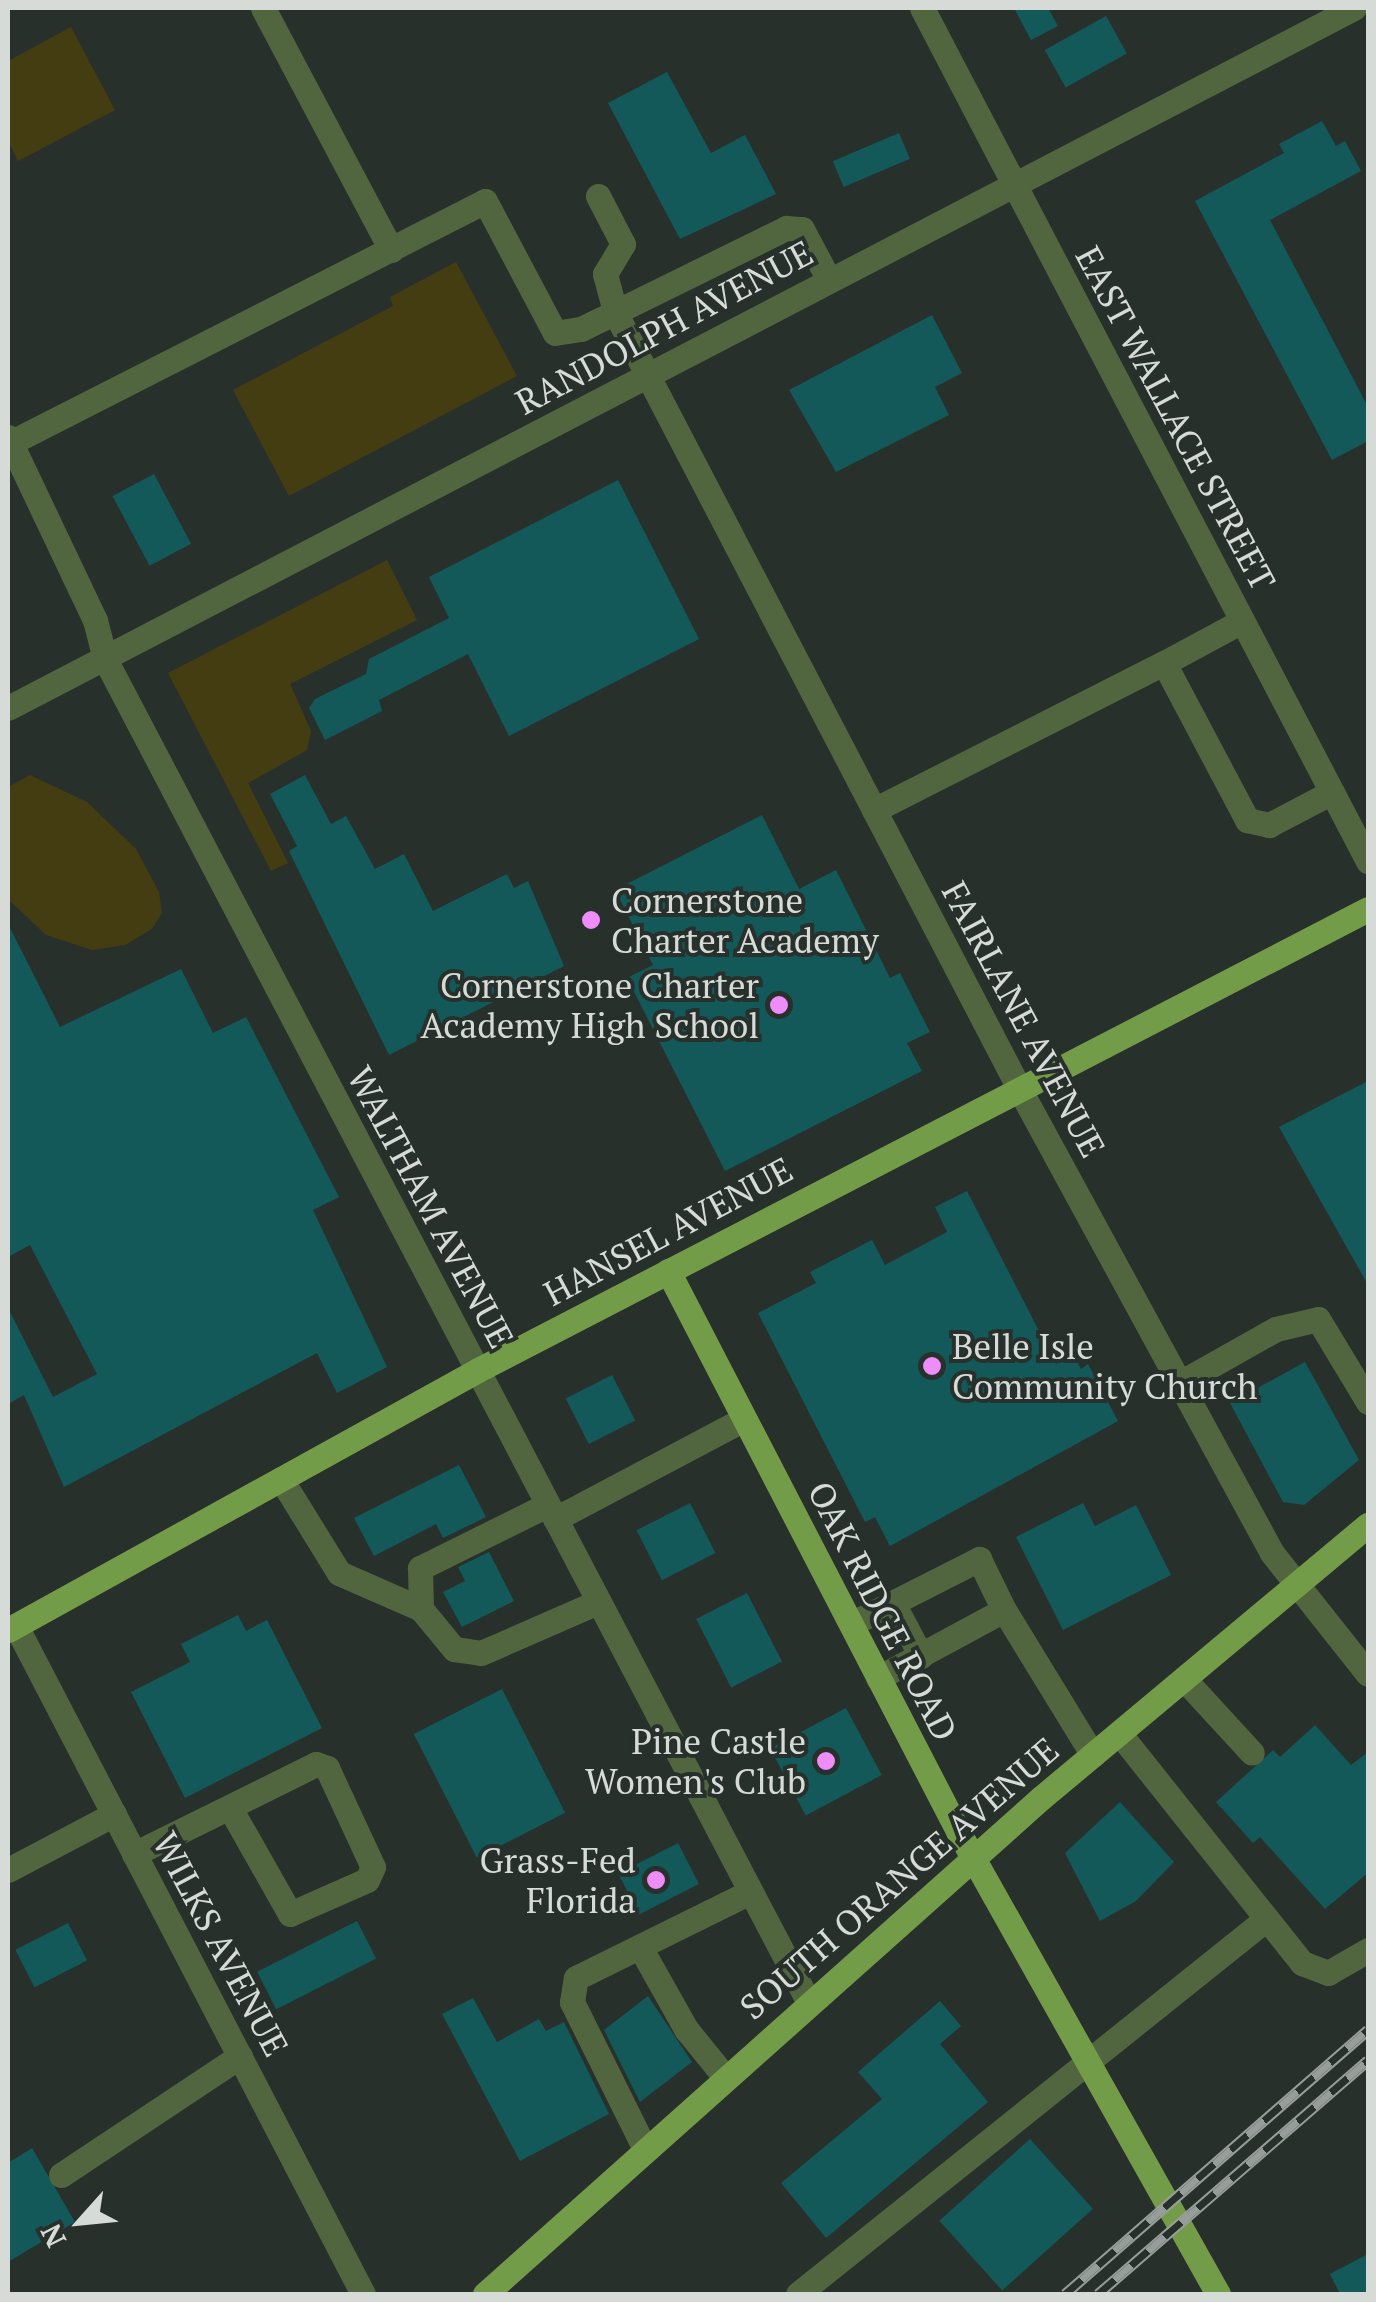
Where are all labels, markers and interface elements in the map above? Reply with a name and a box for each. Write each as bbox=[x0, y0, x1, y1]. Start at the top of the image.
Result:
street label: RANDOLPH AVENUE bbox=[508, 231, 820, 423]
street label: EAST WALLACE STREET bbox=[1067, 239, 1285, 597]
street label: FAIRLANE AVENUE bbox=[933, 874, 1115, 1164]
place label: Cornerstone Charter Academy bbox=[611, 879, 879, 961]
marker: Cornerstone Charter Academy bbox=[580, 909, 602, 931]
place label: Cornerstone Charter Academy High School bbox=[421, 964, 759, 1046]
marker: Cornerstone Charter Academy High School bbox=[768, 994, 790, 1016]
street label: WALTHAM AVENUE bbox=[339, 1059, 523, 1355]
street label: HANSEL AVENUE bbox=[536, 1148, 800, 1314]
place label: Belle Isle Community Church bbox=[952, 1325, 1257, 1407]
marker: Belle Isle Community Church bbox=[921, 1355, 943, 1377]
street label: OAK RIDGE ROAD bbox=[800, 1474, 966, 1748]
place label: Pine Castle Women's Club bbox=[585, 1720, 806, 1802]
street label: SOUTH ORANGE AVENUE bbox=[731, 1728, 1067, 2028]
marker: Pine Castle Women's Club bbox=[815, 1750, 837, 1772]
street label: WILKS AVENUE bbox=[144, 1825, 298, 2063]
place label: Grass-Fed Florida bbox=[480, 1839, 636, 1921]
marker: Grass-Fed Florida bbox=[645, 1869, 667, 1891]
north arrow bbox=[30, 2172, 130, 2272]
text: N bbox=[32, 2218, 74, 2254]

